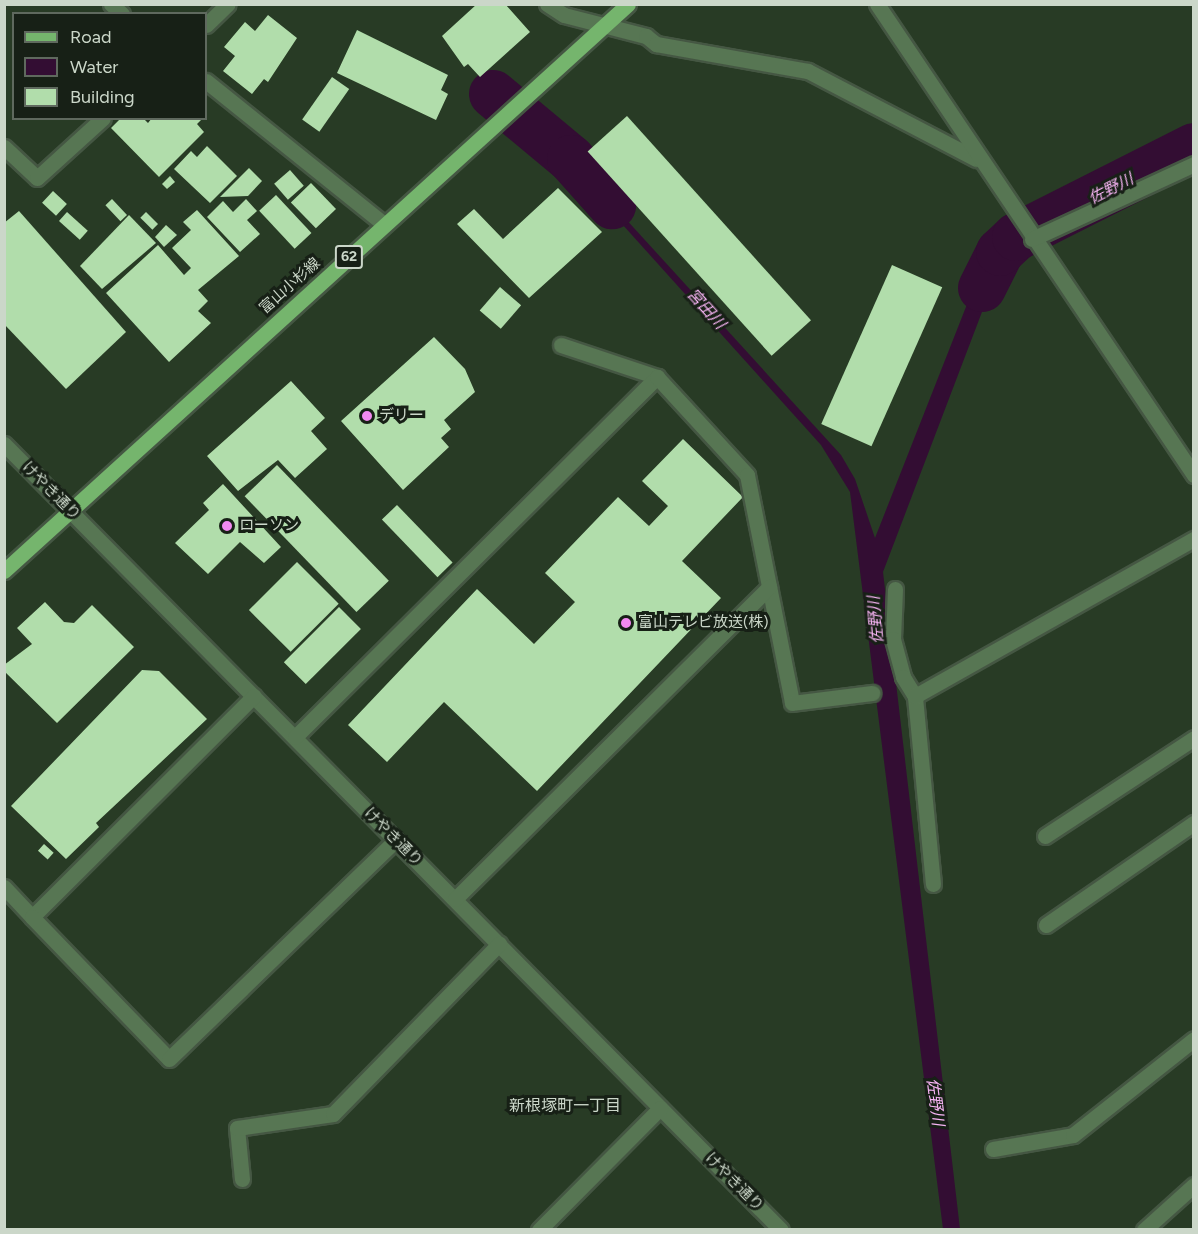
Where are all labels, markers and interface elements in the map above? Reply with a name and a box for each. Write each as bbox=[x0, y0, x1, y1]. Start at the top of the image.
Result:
legend bbox=[12, 12, 207, 120]
text: Road bbox=[70, 26, 111, 48]
text: Water bbox=[70, 56, 118, 78]
text: Building bbox=[70, 86, 135, 108]
water label: 佐野川 bbox=[1085, 170, 1137, 208]
road number: 62 bbox=[334, 246, 364, 268]
street label: 富山小杉線 bbox=[256, 254, 324, 318]
water label: 宮田川 bbox=[683, 285, 729, 333]
place label: デリー bbox=[379, 407, 424, 425]
marker: デリー bbox=[360, 409, 374, 423]
street label: けやき通り bbox=[18, 458, 84, 524]
place label: ローソン bbox=[239, 517, 299, 535]
marker: ローソン bbox=[220, 519, 234, 533]
water label: 佐野川 bbox=[864, 595, 888, 645]
place label: 富山テレビ放送(株) bbox=[638, 614, 769, 632]
marker: 富山テレビ放送(株) bbox=[619, 616, 633, 630]
street label: けやき通り bbox=[360, 804, 426, 870]
water label: 佐野川 bbox=[923, 1077, 947, 1127]
district label: 新根塚町一丁目 bbox=[509, 1096, 621, 1116]
street label: けやき通り bbox=[701, 1149, 767, 1215]

